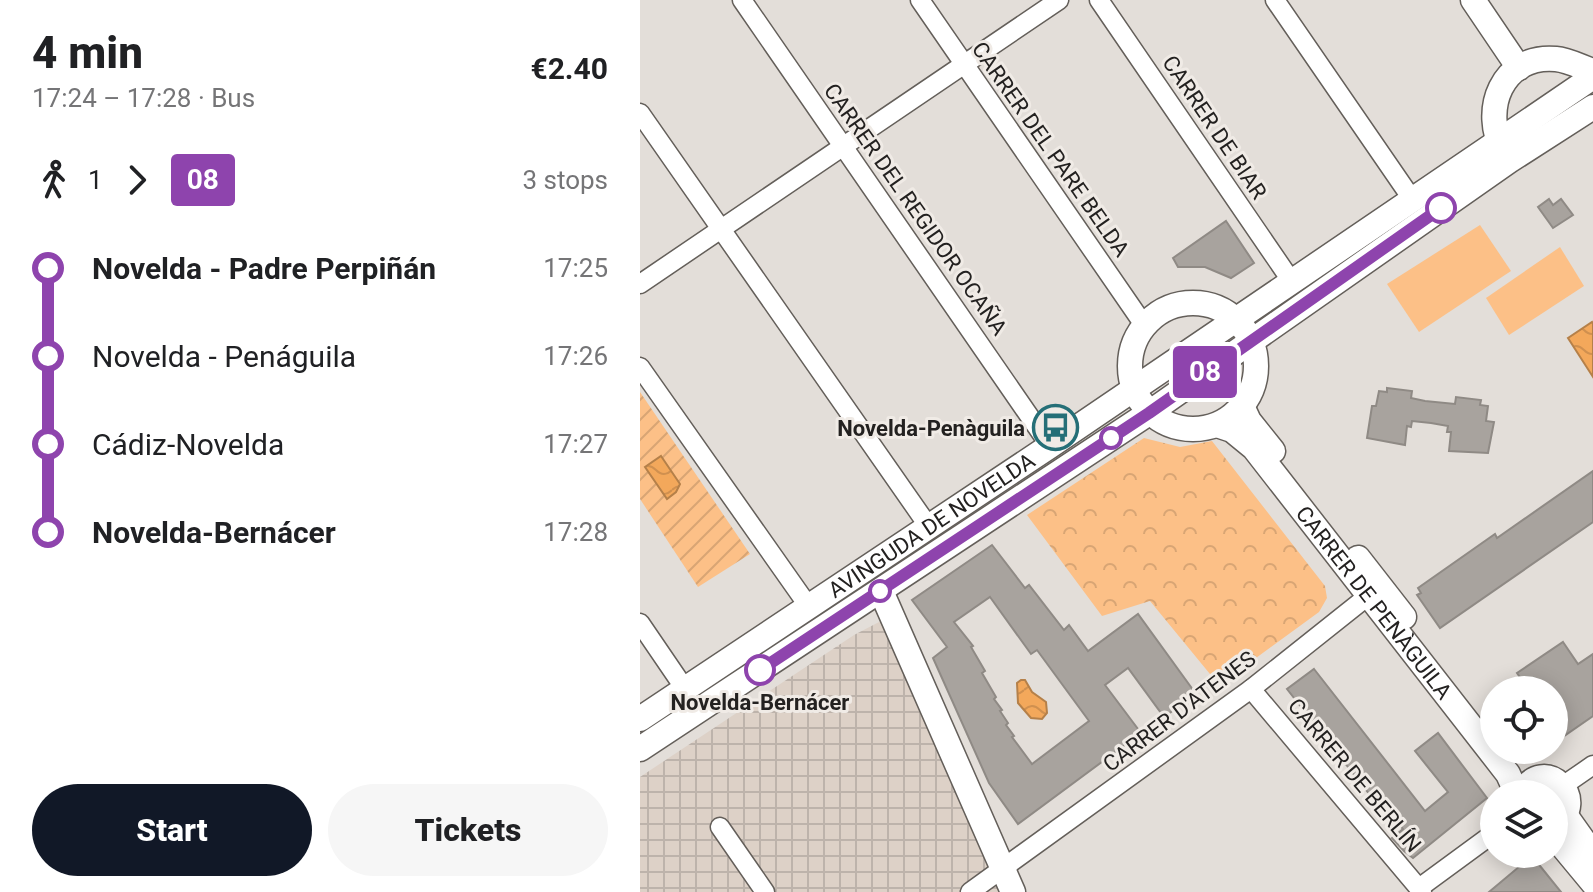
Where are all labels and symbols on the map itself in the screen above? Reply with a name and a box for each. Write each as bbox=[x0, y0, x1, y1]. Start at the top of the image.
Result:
street label: CARRER DEL PARE BELDA bbox=[967, 37, 1135, 262]
street label: CARRER DE BIAR bbox=[1157, 51, 1272, 204]
street label: CARRER DEL REGIDOR OCAÑA bbox=[819, 79, 1013, 340]
unlabelled marker bbox=[1426, 193, 1456, 223]
line badge: 08 bbox=[1169, 346, 1241, 398]
bus stop icon: Novelda-Penàguila bbox=[1032, 404, 1080, 452]
place label: Novelda-Penàguila bbox=[837, 416, 1025, 441]
unlabelled marker bbox=[1100, 427, 1122, 449]
street label: AVINGUDA DE NOVELDA bbox=[824, 447, 1040, 603]
street label: CARRER DE PENÀGUILA bbox=[1291, 501, 1457, 705]
unlabelled marker bbox=[869, 580, 891, 602]
street label: CARRER D'ATENES bbox=[1098, 646, 1260, 777]
marker: Novelda-Bernácer bbox=[745, 655, 775, 685]
place label: Novelda-Bernácer bbox=[671, 690, 849, 715]
street label: CARRER DE BERLÍN bbox=[1283, 693, 1426, 857]

